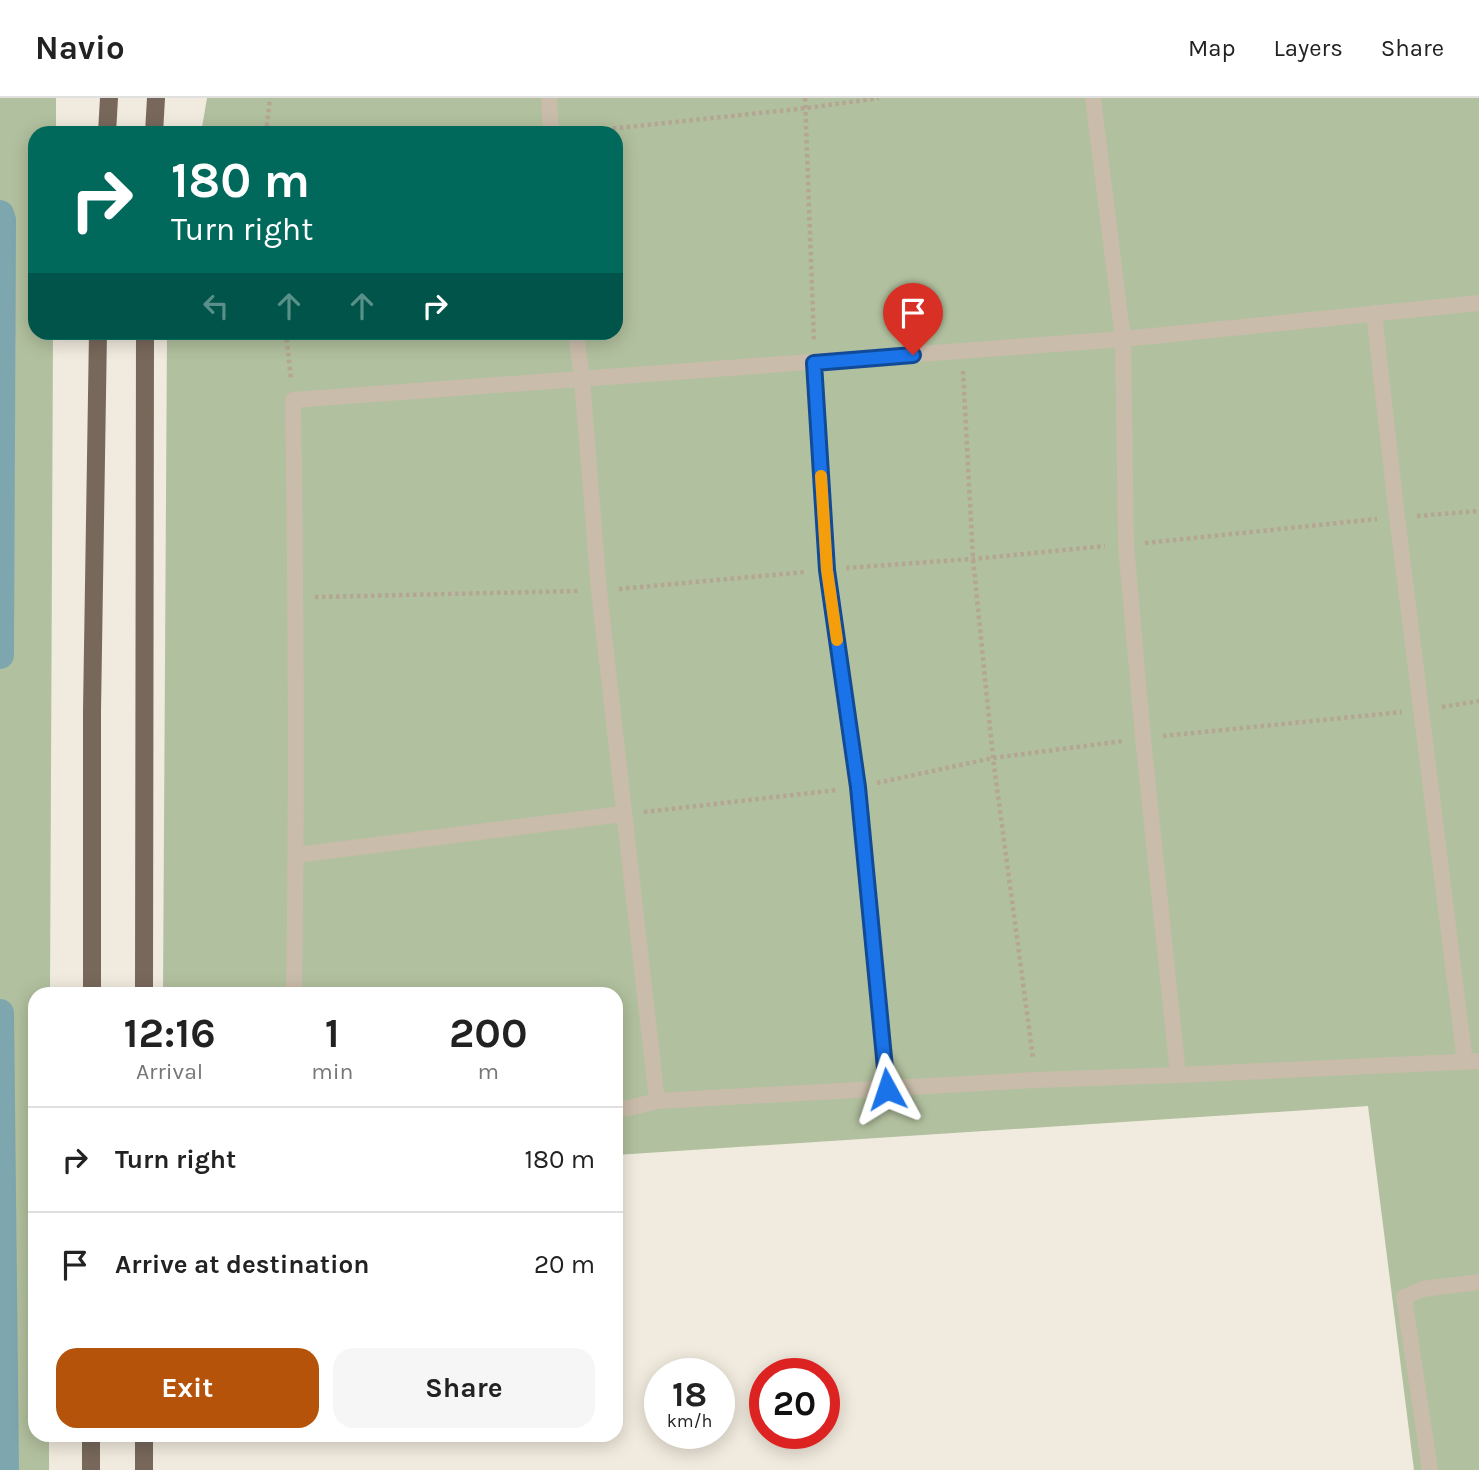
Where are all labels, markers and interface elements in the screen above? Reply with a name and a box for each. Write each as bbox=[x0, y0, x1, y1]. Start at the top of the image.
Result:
text: Navio bbox=[35, 29, 125, 67]
text: Map bbox=[1188, 34, 1236, 62]
text: Layers bbox=[1274, 34, 1343, 62]
text: Share bbox=[1381, 34, 1444, 62]
text: 180 m bbox=[171, 152, 310, 209]
icon: right bbox=[56, 154, 147, 245]
text: Turn right bbox=[171, 211, 313, 248]
pin bbox=[883, 283, 943, 355]
icon: left bbox=[197, 287, 235, 325]
icon: ahead bbox=[270, 287, 308, 325]
icon: ahead bbox=[343, 287, 381, 325]
icon: right bbox=[416, 287, 454, 325]
icon: arrive bbox=[894, 294, 932, 332]
text: 12:16 bbox=[124, 1008, 216, 1058]
text: 1 bbox=[325, 1008, 340, 1058]
text: 200 bbox=[449, 1008, 527, 1058]
position arrow bbox=[850, 1052, 924, 1126]
text: Arrival bbox=[136, 1058, 203, 1085]
text: min bbox=[311, 1058, 353, 1085]
text: m bbox=[477, 1058, 499, 1085]
icon: right bbox=[56, 1141, 94, 1179]
text: Turn right bbox=[115, 1144, 236, 1175]
text: 180 m bbox=[525, 1144, 595, 1175]
icon: arrive bbox=[56, 1246, 94, 1284]
text: Arrive at destination bbox=[115, 1249, 369, 1280]
text: 20 m bbox=[534, 1249, 595, 1280]
button: Exit bbox=[56, 1348, 319, 1428]
button: Share bbox=[333, 1348, 595, 1428]
speed limit sign: 20 bbox=[749, 1358, 840, 1449]
text: 18 bbox=[672, 1374, 707, 1415]
text: km/h bbox=[667, 1410, 712, 1432]

